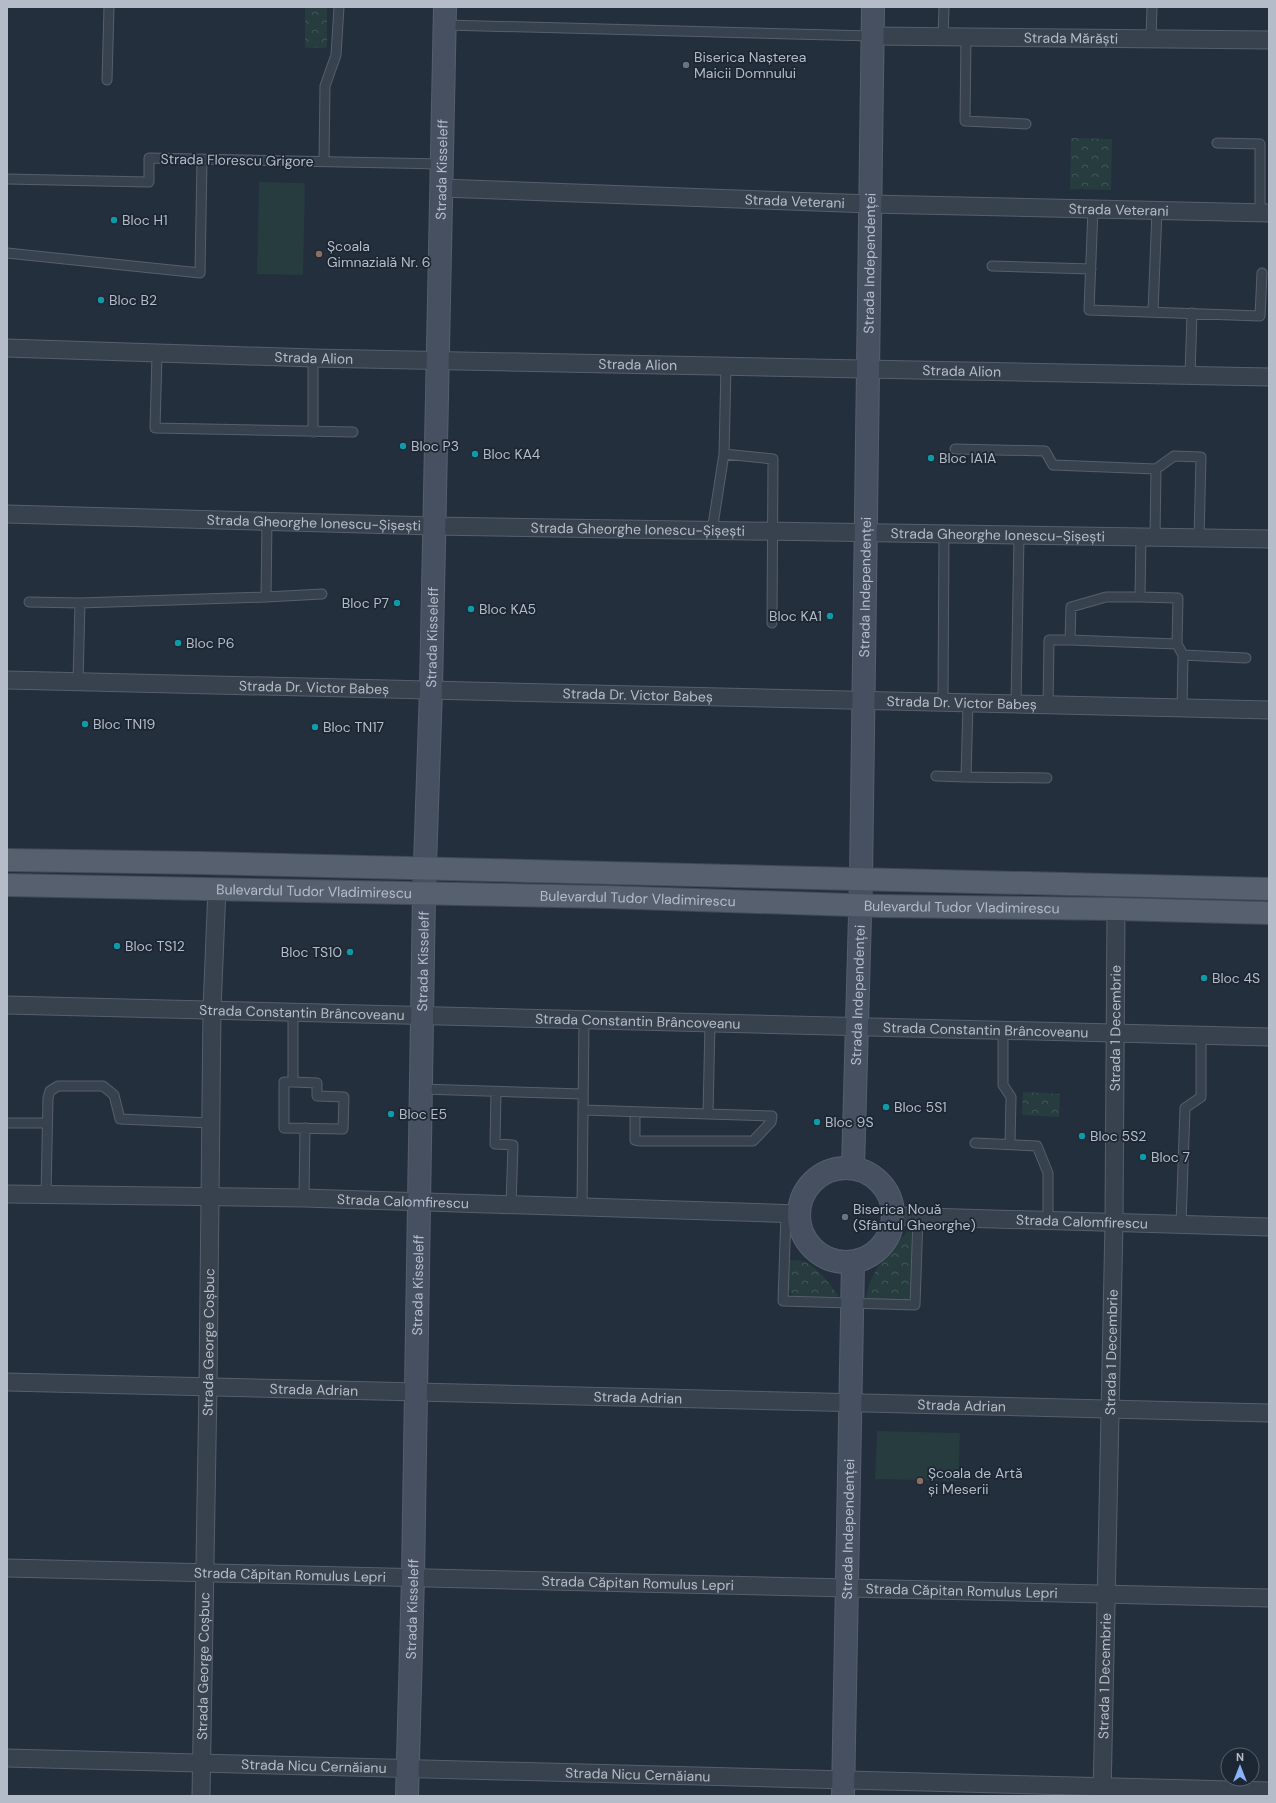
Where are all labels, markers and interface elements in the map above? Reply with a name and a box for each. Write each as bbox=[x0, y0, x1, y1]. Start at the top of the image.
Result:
street label: Strada Mărăști bbox=[1024, 29, 1118, 47]
place label: Biserica Nașterea Maicii Domnului bbox=[694, 48, 806, 82]
marker: Biserica Nașterea Maicii Domnului bbox=[681, 60, 691, 70]
street label: Strada Kisseleff bbox=[432, 119, 452, 220]
street label: Strada Florescu Grigore bbox=[160, 150, 314, 170]
street label: Strada Veterani bbox=[744, 190, 845, 212]
street label: Strada Independenței bbox=[860, 193, 879, 334]
street label: Strada Veterani bbox=[1068, 199, 1169, 220]
place label: Bloc H1 bbox=[122, 211, 168, 229]
marker: Bloc H1 bbox=[109, 215, 119, 225]
place label: Școala Gimnazială Nr. 6 bbox=[327, 237, 431, 271]
marker: Școala Gimnazială Nr. 6 bbox=[314, 249, 324, 259]
place label: Bloc B2 bbox=[109, 291, 157, 309]
marker: Bloc B2 bbox=[96, 295, 106, 305]
street label: Strada Alion bbox=[274, 348, 353, 368]
street label: Strada Alion bbox=[598, 355, 677, 374]
street label: Strada Alion bbox=[922, 361, 1001, 381]
place label: Bloc P3 bbox=[411, 437, 459, 455]
marker: Bloc P3 bbox=[398, 441, 408, 451]
place label: Bloc KA4 bbox=[483, 445, 541, 463]
marker: Bloc KA4 bbox=[470, 449, 480, 459]
place label: Bloc IA1A bbox=[939, 449, 996, 467]
marker: Bloc IA1A bbox=[926, 453, 936, 463]
street label: Strada Gheorghe Ionescu-Șișești bbox=[206, 511, 421, 535]
street label: Strada Independenței bbox=[855, 517, 875, 658]
street label: Strada Gheorghe Ionescu-Șișești bbox=[530, 519, 745, 540]
street label: Strada Gheorghe Ionescu-Șișești bbox=[890, 524, 1105, 545]
street label: Strada Kisseleff bbox=[422, 587, 442, 688]
place label: Bloc P7 bbox=[342, 594, 389, 612]
marker: Bloc P7 bbox=[392, 598, 402, 608]
place label: Bloc KA5 bbox=[479, 600, 536, 618]
marker: Bloc KA5 bbox=[466, 604, 476, 614]
place label: Bloc KA1 bbox=[769, 607, 822, 625]
marker: Bloc KA1 bbox=[825, 611, 835, 621]
place label: Bloc P6 bbox=[186, 634, 235, 652]
marker: Bloc P6 bbox=[173, 638, 183, 648]
street label: Strada Dr. Victor Babeș bbox=[239, 677, 389, 698]
street label: Strada Dr. Victor Babeș bbox=[562, 684, 713, 706]
street label: Strada Dr. Victor Babeș bbox=[886, 692, 1037, 713]
place label: Bloc TN19 bbox=[93, 715, 155, 733]
place label: Bloc TN17 bbox=[323, 718, 384, 736]
marker: Bloc TN19 bbox=[80, 719, 90, 729]
marker: Bloc TN17 bbox=[310, 722, 320, 732]
street label: Bulevardul Tudor Vladimirescu bbox=[216, 880, 412, 902]
street label: Bulevardul Tudor Vladimirescu bbox=[540, 887, 736, 910]
street label: Bulevardul Tudor Vladimirescu bbox=[864, 896, 1060, 917]
street label: Strada Kisseleff bbox=[413, 910, 433, 1012]
street label: Strada Independenței bbox=[847, 924, 869, 1066]
place label: Bloc TS12 bbox=[125, 937, 185, 955]
marker: Bloc TS12 bbox=[112, 941, 122, 951]
place label: Bloc TS10 bbox=[281, 943, 342, 961]
marker: Bloc TS10 bbox=[345, 947, 355, 957]
street label: Strada 1 Decembrie bbox=[1106, 965, 1125, 1091]
place label: Bloc 4S bbox=[1212, 969, 1260, 987]
marker: Bloc 4S bbox=[1199, 973, 1209, 983]
street label: Strada Constantin Brâncoveanu bbox=[199, 1001, 405, 1024]
street label: Strada Constantin Brâncoveanu bbox=[535, 1009, 741, 1033]
street label: Strada Constantin Brâncoveanu bbox=[883, 1018, 1089, 1041]
place label: Bloc 5S1 bbox=[894, 1098, 947, 1116]
marker: Bloc 5S1 bbox=[881, 1102, 891, 1112]
place label: Bloc E5 bbox=[399, 1105, 447, 1123]
marker: Bloc E5 bbox=[386, 1109, 396, 1119]
place label: Bloc 9S bbox=[825, 1113, 874, 1131]
marker: Bloc 9S bbox=[812, 1117, 822, 1127]
place label: Bloc 5S2 bbox=[1090, 1127, 1146, 1145]
marker: Bloc 5S2 bbox=[1077, 1131, 1087, 1141]
place label: Bloc 7 bbox=[1151, 1148, 1190, 1166]
marker: Bloc 7 bbox=[1138, 1152, 1148, 1162]
street label: Strada Calomfirescu bbox=[337, 1190, 469, 1212]
place label: Biserica Nouă (Sfântul Gheorghe) bbox=[853, 1200, 976, 1234]
street label: Strada Calomfirescu bbox=[1016, 1211, 1148, 1232]
marker: Biserica Nouă (Sfântul Gheorghe) bbox=[840, 1212, 850, 1222]
street label: Strada Kisseleff bbox=[408, 1234, 428, 1336]
street label: Strada George Coșbuc bbox=[198, 1268, 218, 1416]
street label: Strada 1 Decembrie bbox=[1101, 1289, 1122, 1415]
street label: Strada Adrian bbox=[269, 1379, 358, 1400]
street label: Strada Adrian bbox=[593, 1387, 682, 1408]
street label: Strada Adrian bbox=[917, 1395, 1006, 1416]
street label: Strada Independenței bbox=[838, 1458, 858, 1600]
place label: Școala de Artă și Meserii bbox=[928, 1464, 1023, 1498]
marker: Școala de Artă și Meserii bbox=[915, 1476, 925, 1486]
street label: Strada Kisseleff bbox=[402, 1558, 422, 1660]
street label: Strada Căpitan Romulus Lepri bbox=[194, 1563, 386, 1586]
street label: Strada Căpitan Romulus Lepri bbox=[541, 1572, 734, 1594]
street label: Strada Căpitan Romulus Lepri bbox=[865, 1579, 1058, 1602]
street label: Strada George Coșbuc bbox=[193, 1592, 213, 1740]
street label: Strada 1 Decembrie bbox=[1094, 1613, 1115, 1739]
north arrow bbox=[1220, 1747, 1260, 1787]
text: N bbox=[1236, 1750, 1244, 1764]
street label: Strada Nicu Cernăianu bbox=[241, 1755, 387, 1777]
street label: Strada Nicu Cernăianu bbox=[565, 1764, 711, 1785]

